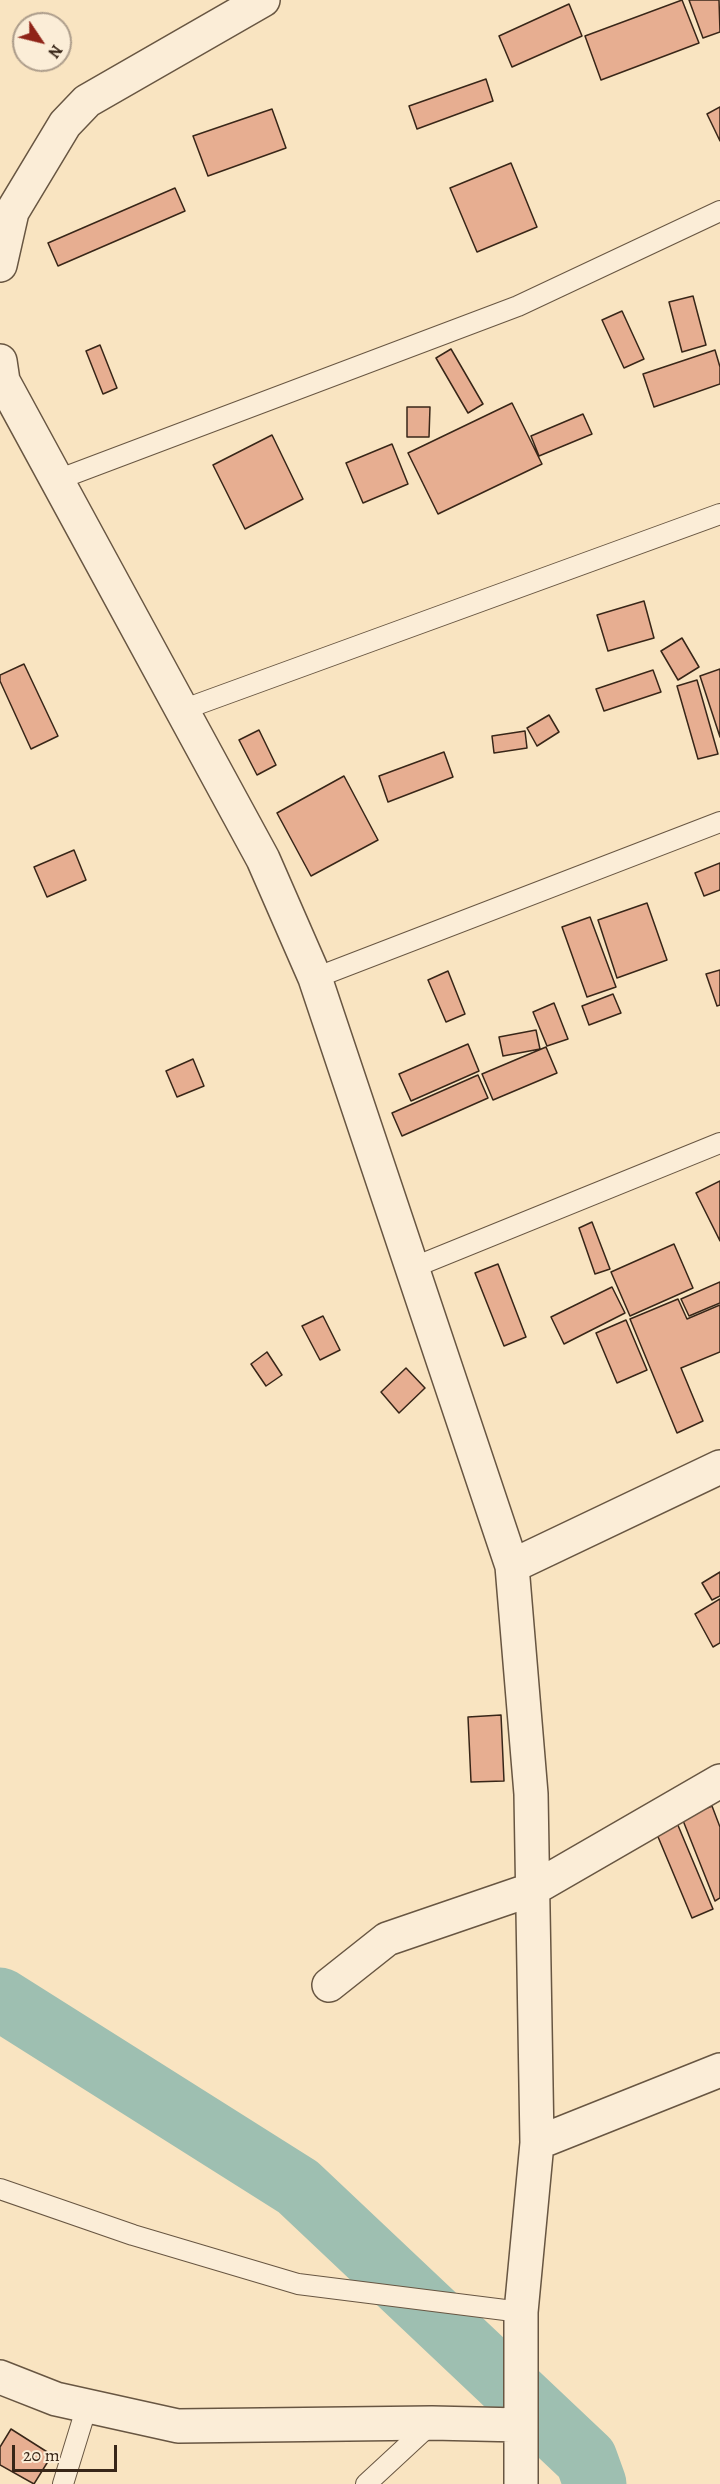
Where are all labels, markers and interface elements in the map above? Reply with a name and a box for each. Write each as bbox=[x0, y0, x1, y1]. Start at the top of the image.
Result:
north arrow bbox=[12, 12, 72, 72]
text: N bbox=[43, 40, 67, 62]
scale bar bbox=[15, 2433, 120, 2471]
text: 20 m bbox=[23, 2443, 60, 2467]

